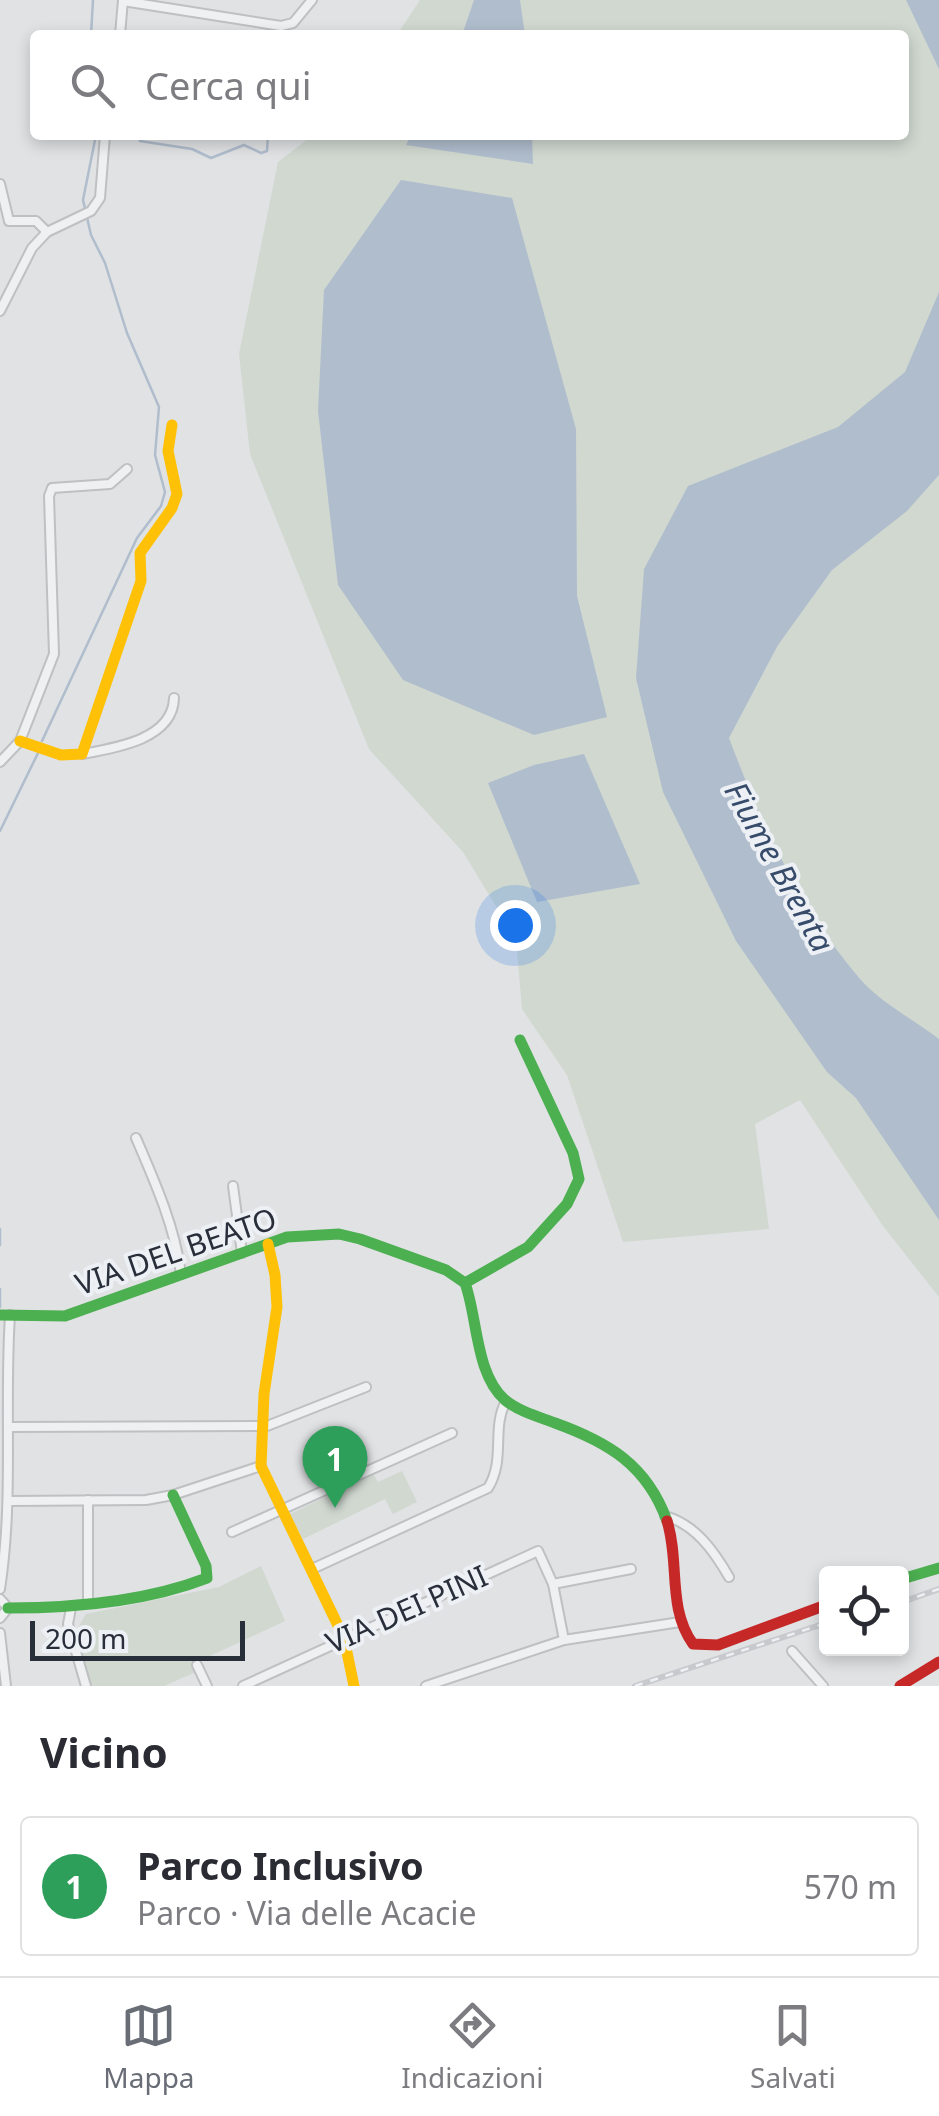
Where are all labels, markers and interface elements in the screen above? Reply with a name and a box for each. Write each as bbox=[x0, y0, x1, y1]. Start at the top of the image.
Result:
search box bbox=[30, 30, 909, 140]
icon: search bbox=[65, 58, 120, 113]
text: Cerca qui bbox=[145, 59, 311, 111]
water label: Fiume Brenta bbox=[716, 773, 845, 959]
your location bbox=[490, 900, 541, 951]
street label: VIA DEL BEATO bbox=[70, 1197, 281, 1304]
pin: 1 bbox=[302, 1426, 368, 1508]
street label: VIA DEI PINI bbox=[319, 1555, 494, 1663]
map controls bbox=[819, 1566, 909, 1656]
button: locate bbox=[819, 1566, 909, 1656]
scale bar bbox=[30, 1616, 245, 1660]
text: 200 m bbox=[45, 1619, 127, 1657]
text: Vicino bbox=[40, 1723, 168, 1780]
text: Parco Inclusivo bbox=[137, 1839, 424, 1891]
text: 1 bbox=[65, 1865, 84, 1908]
text: 570 m bbox=[804, 1865, 897, 1908]
text: Parco · Via delle Acacie bbox=[137, 1891, 477, 1934]
tab: Mappa bbox=[103, 1998, 195, 2096]
tab: Indicazioni bbox=[401, 1998, 543, 2096]
tab: Salvati bbox=[750, 1998, 836, 2096]

